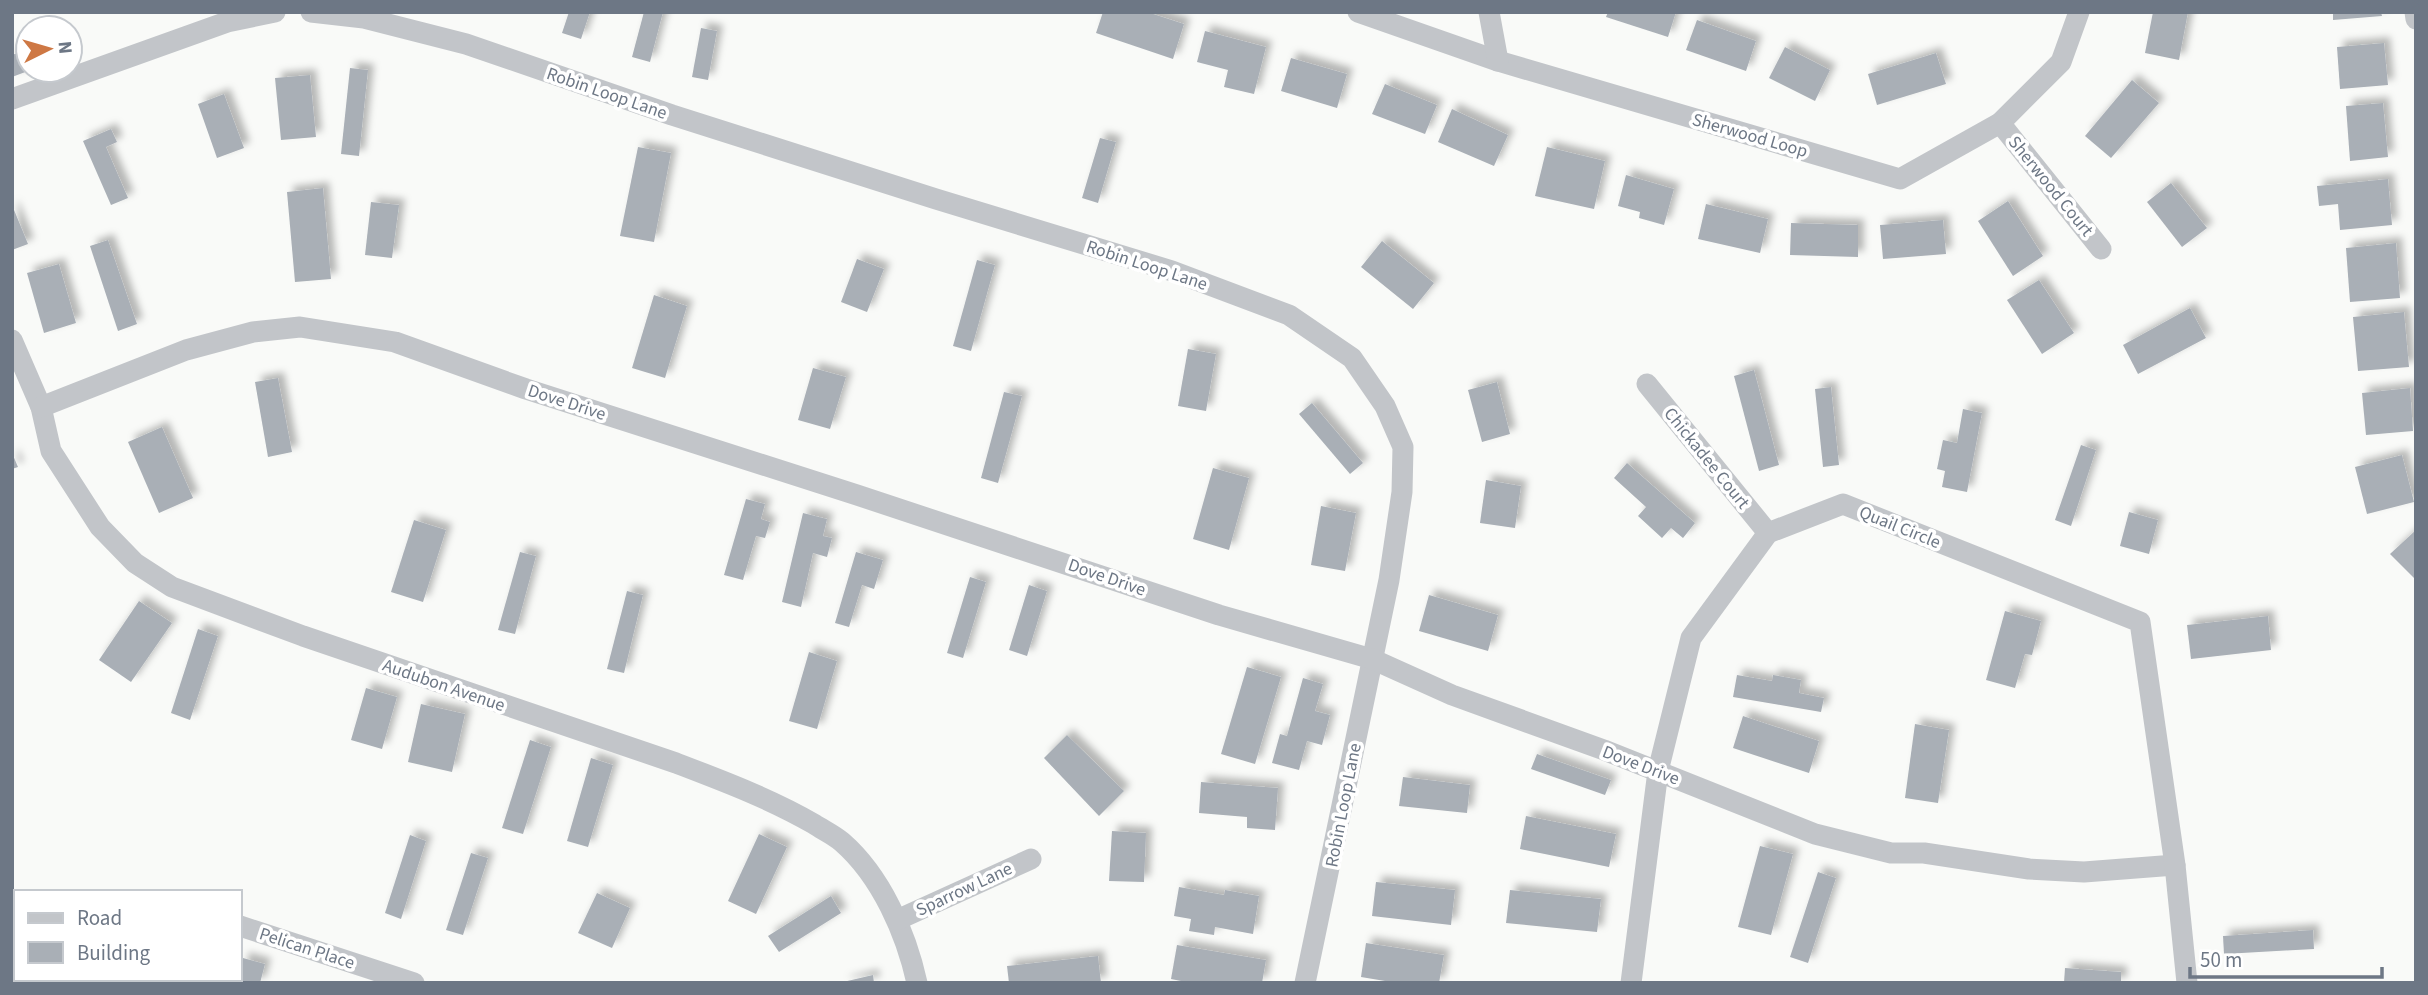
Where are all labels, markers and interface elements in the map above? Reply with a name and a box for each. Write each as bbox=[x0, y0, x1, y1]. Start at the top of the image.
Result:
north arrow bbox=[14, 14, 84, 84]
text: N bbox=[50, 40, 78, 55]
street label: Robin Loop Lane bbox=[543, 61, 670, 126]
street label: Sherwood Loop bbox=[1689, 107, 1810, 164]
street label: Sherwood Court bbox=[2002, 131, 2099, 242]
street label: Robin Loop Lane bbox=[1083, 234, 1211, 297]
street label: Dove Drive bbox=[525, 378, 609, 427]
street label: Chickadee Court bbox=[1658, 402, 1755, 514]
street label: Quail Circle bbox=[1855, 500, 1944, 555]
street label: Dove Drive bbox=[1065, 553, 1149, 602]
street label: Audubon Avenue bbox=[379, 653, 508, 718]
street label: Dove Drive bbox=[1599, 739, 1683, 792]
street label: Robin Loop Lane bbox=[1319, 741, 1368, 869]
street label: Sparrow Lane bbox=[912, 856, 1016, 923]
legend bbox=[14, 890, 242, 981]
text: Road bbox=[77, 903, 122, 933]
street label: Pelican Place bbox=[256, 921, 358, 976]
scale bar bbox=[2190, 936, 2382, 980]
text: Building bbox=[77, 938, 151, 968]
text: 50 m bbox=[2200, 945, 2242, 975]

